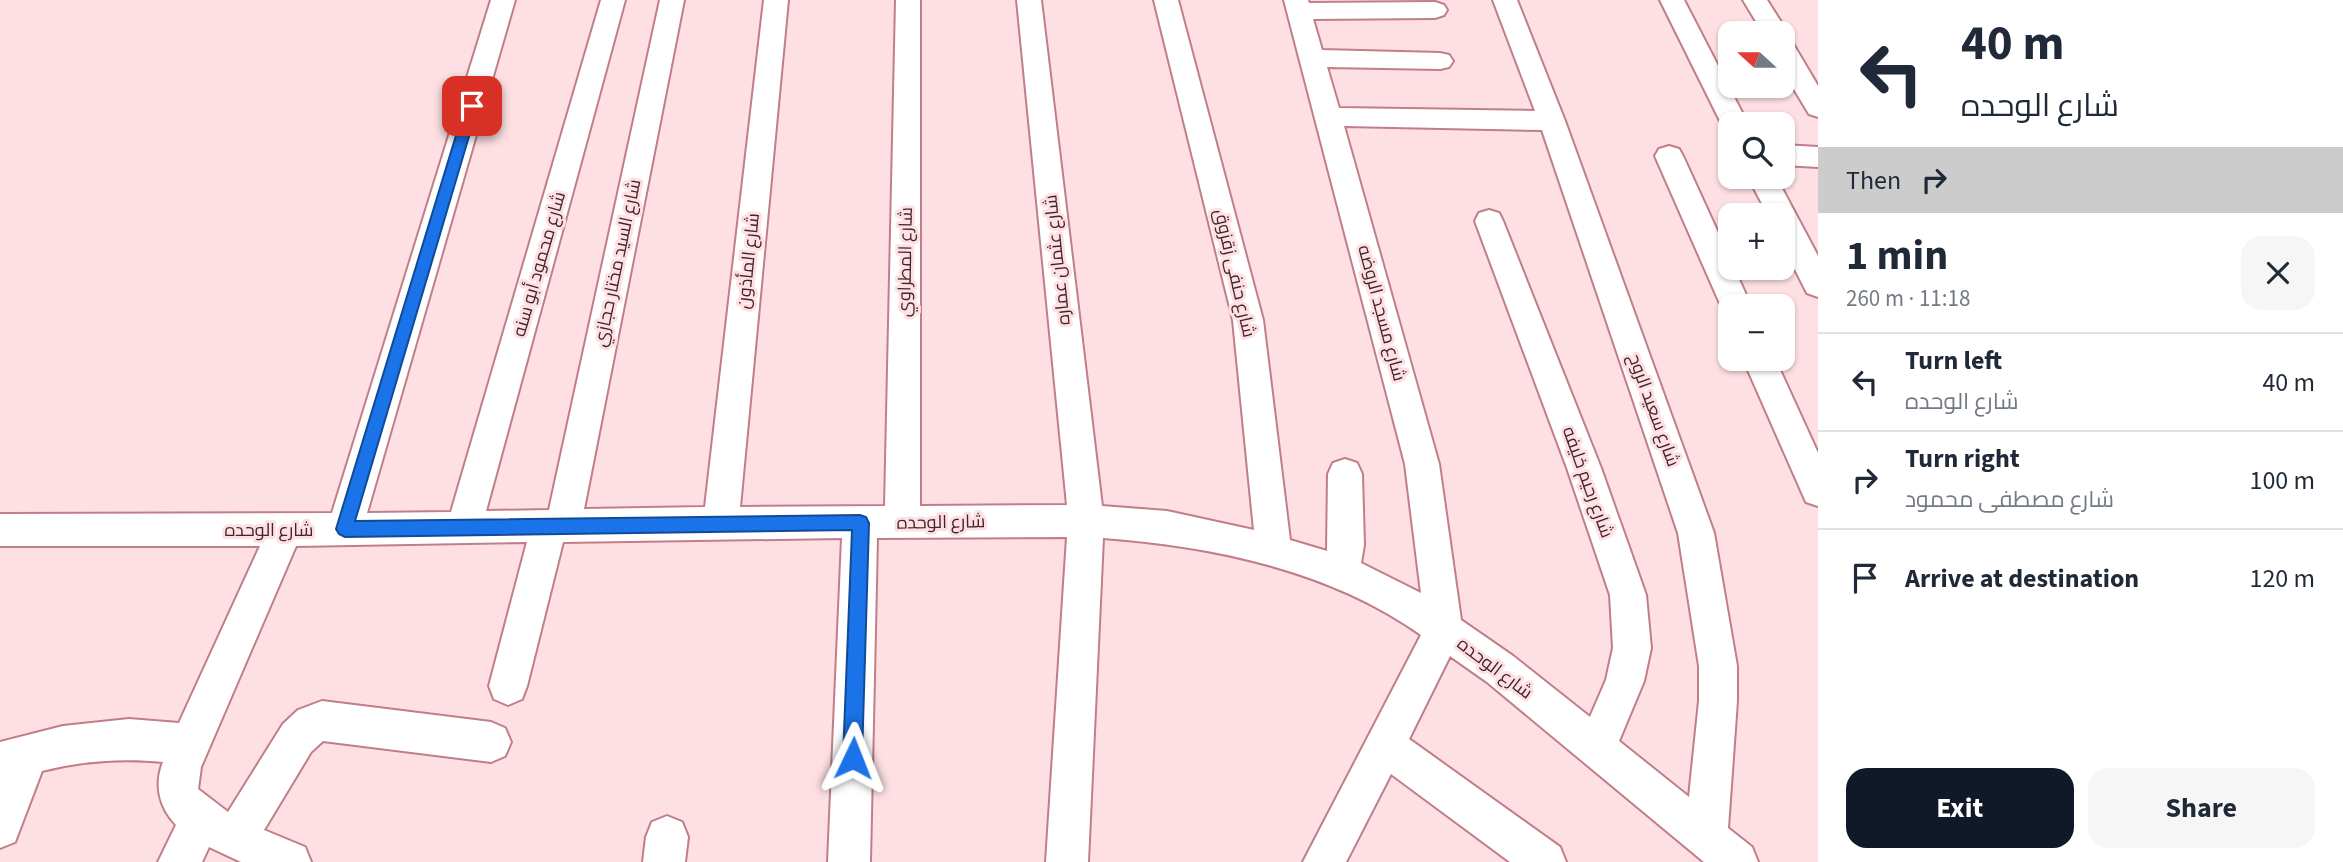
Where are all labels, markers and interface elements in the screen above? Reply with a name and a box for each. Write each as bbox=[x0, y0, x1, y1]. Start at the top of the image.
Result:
text: 40 m bbox=[1961, 9, 2065, 79]
north arrow bbox=[1718, 21, 1796, 98]
map controls bbox=[1718, 21, 1795, 371]
icon: left bbox=[1846, 28, 1937, 119]
pin bbox=[442, 76, 502, 136]
text: شارع الوحده bbox=[1961, 83, 2119, 129]
icon: arrive bbox=[453, 87, 491, 125]
button: search bbox=[1718, 112, 1795, 189]
icon: right bbox=[1915, 161, 1953, 199]
text: Then bbox=[1846, 162, 1901, 199]
street label: شارع السيد مختار حجازي bbox=[588, 177, 648, 349]
street label: شارع محمود أبو سنه bbox=[507, 189, 572, 340]
street label: شارع عثمان عماره bbox=[1038, 194, 1077, 326]
button: + bbox=[1718, 203, 1795, 280]
street label: شارع حنفى زقزوق bbox=[1208, 206, 1261, 340]
street label: شارع المطراوي bbox=[892, 207, 920, 317]
street label: شارع المأذون bbox=[731, 212, 766, 310]
text: 1 min bbox=[1846, 226, 1948, 286]
button: close bbox=[2241, 236, 2315, 310]
street label: شارع مسجد الروضه bbox=[1351, 242, 1412, 384]
text: 260 m · 11:18 bbox=[1846, 282, 1970, 315]
button: − bbox=[1718, 294, 1795, 371]
text: Turn left bbox=[1905, 342, 2002, 379]
street label: شارع سعيد الروح bbox=[1621, 350, 1686, 470]
icon: left bbox=[1846, 363, 1884, 401]
text: 40 m bbox=[2262, 364, 2315, 401]
text: شارع الوحده bbox=[1905, 385, 2018, 418]
street label: شارع رحيم خليفه bbox=[1556, 423, 1619, 541]
text: Turn right bbox=[1905, 440, 2020, 477]
icon: right bbox=[1846, 461, 1884, 499]
text: 100 m bbox=[2249, 462, 2315, 499]
text: شارع مصطفى محمود bbox=[1905, 483, 2114, 516]
street label: شارع الوحده bbox=[896, 509, 986, 536]
street label: شارع الوحده bbox=[225, 518, 313, 543]
icon: arrive bbox=[1846, 559, 1884, 597]
text: Arrive at destination bbox=[1905, 560, 2139, 597]
text: 120 m bbox=[2249, 560, 2315, 597]
street label: شارع الوحده bbox=[1452, 632, 1538, 705]
position arrow bbox=[816, 721, 890, 795]
button: Exit bbox=[1846, 768, 2074, 848]
button: Share bbox=[2088, 768, 2315, 848]

